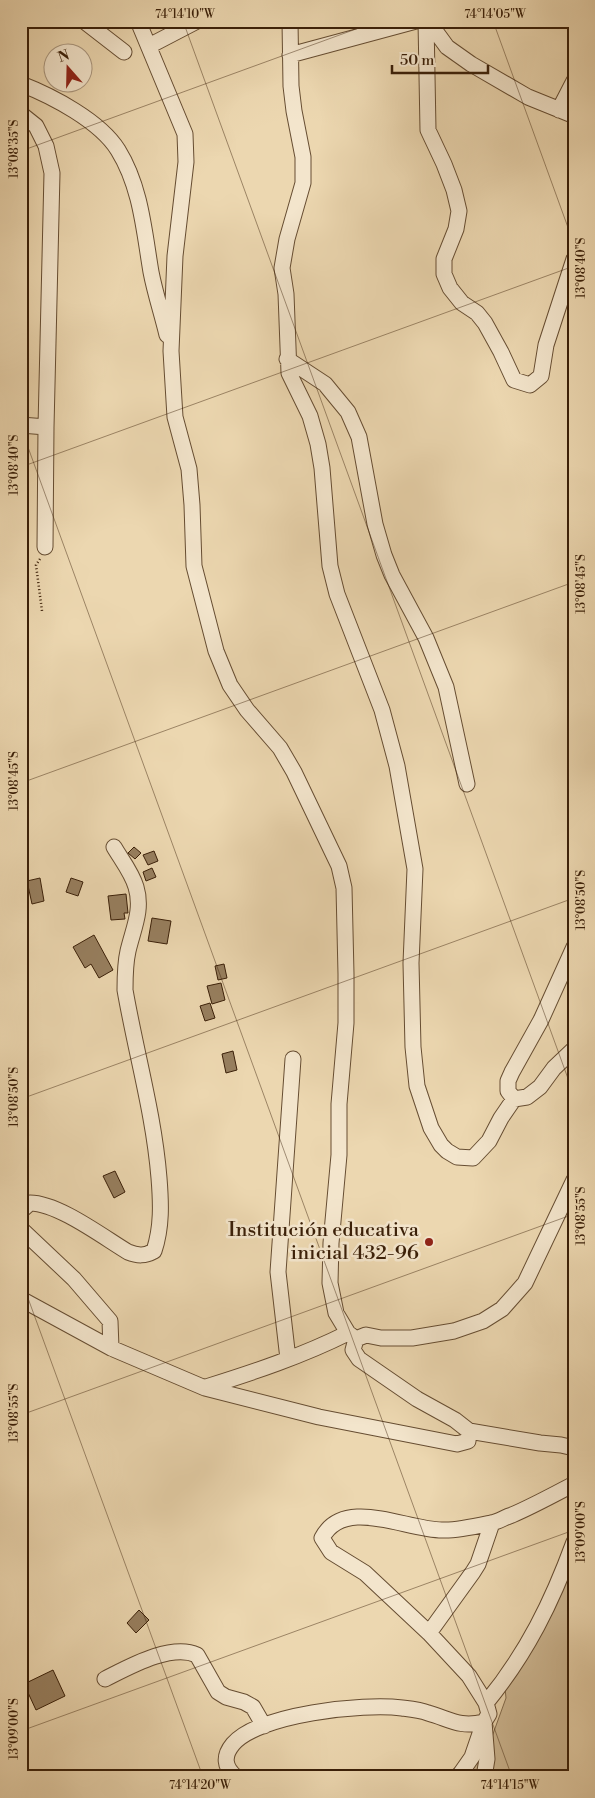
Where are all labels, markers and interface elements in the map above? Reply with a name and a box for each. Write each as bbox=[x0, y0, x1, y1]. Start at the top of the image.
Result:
text: 74°14'10"W bbox=[155, 7, 216, 22]
text: 74°14'05"W bbox=[464, 7, 527, 22]
north arrow bbox=[42, 42, 92, 92]
scale bar bbox=[392, 42, 489, 74]
text: N bbox=[56, 46, 72, 67]
text: 50 m bbox=[400, 51, 434, 70]
text: 13°08'35"S bbox=[7, 119, 22, 179]
text: 13°08'40"S bbox=[574, 237, 589, 298]
text: 13°08'40"S bbox=[7, 434, 22, 495]
text: 13°08'45"S bbox=[574, 554, 589, 614]
text: 13°08'45"S bbox=[7, 751, 22, 811]
text: 13°08'50"S bbox=[574, 870, 589, 930]
text: 13°08'50"S bbox=[7, 1067, 22, 1127]
text: 13°08'55"S bbox=[574, 1186, 589, 1246]
place label: Institución educativa inicial 432-96 bbox=[228, 1218, 420, 1266]
marker: Institución educativa inicial 432-96 bbox=[423, 1236, 435, 1248]
text: 13°08'55"S bbox=[7, 1383, 22, 1443]
text: 13°09'00"S bbox=[574, 1501, 589, 1563]
text: 13°09'00"S bbox=[7, 1698, 22, 1760]
text: 74°14'20"W bbox=[169, 1778, 232, 1793]
text: 74°14'15"W bbox=[481, 1778, 541, 1793]

